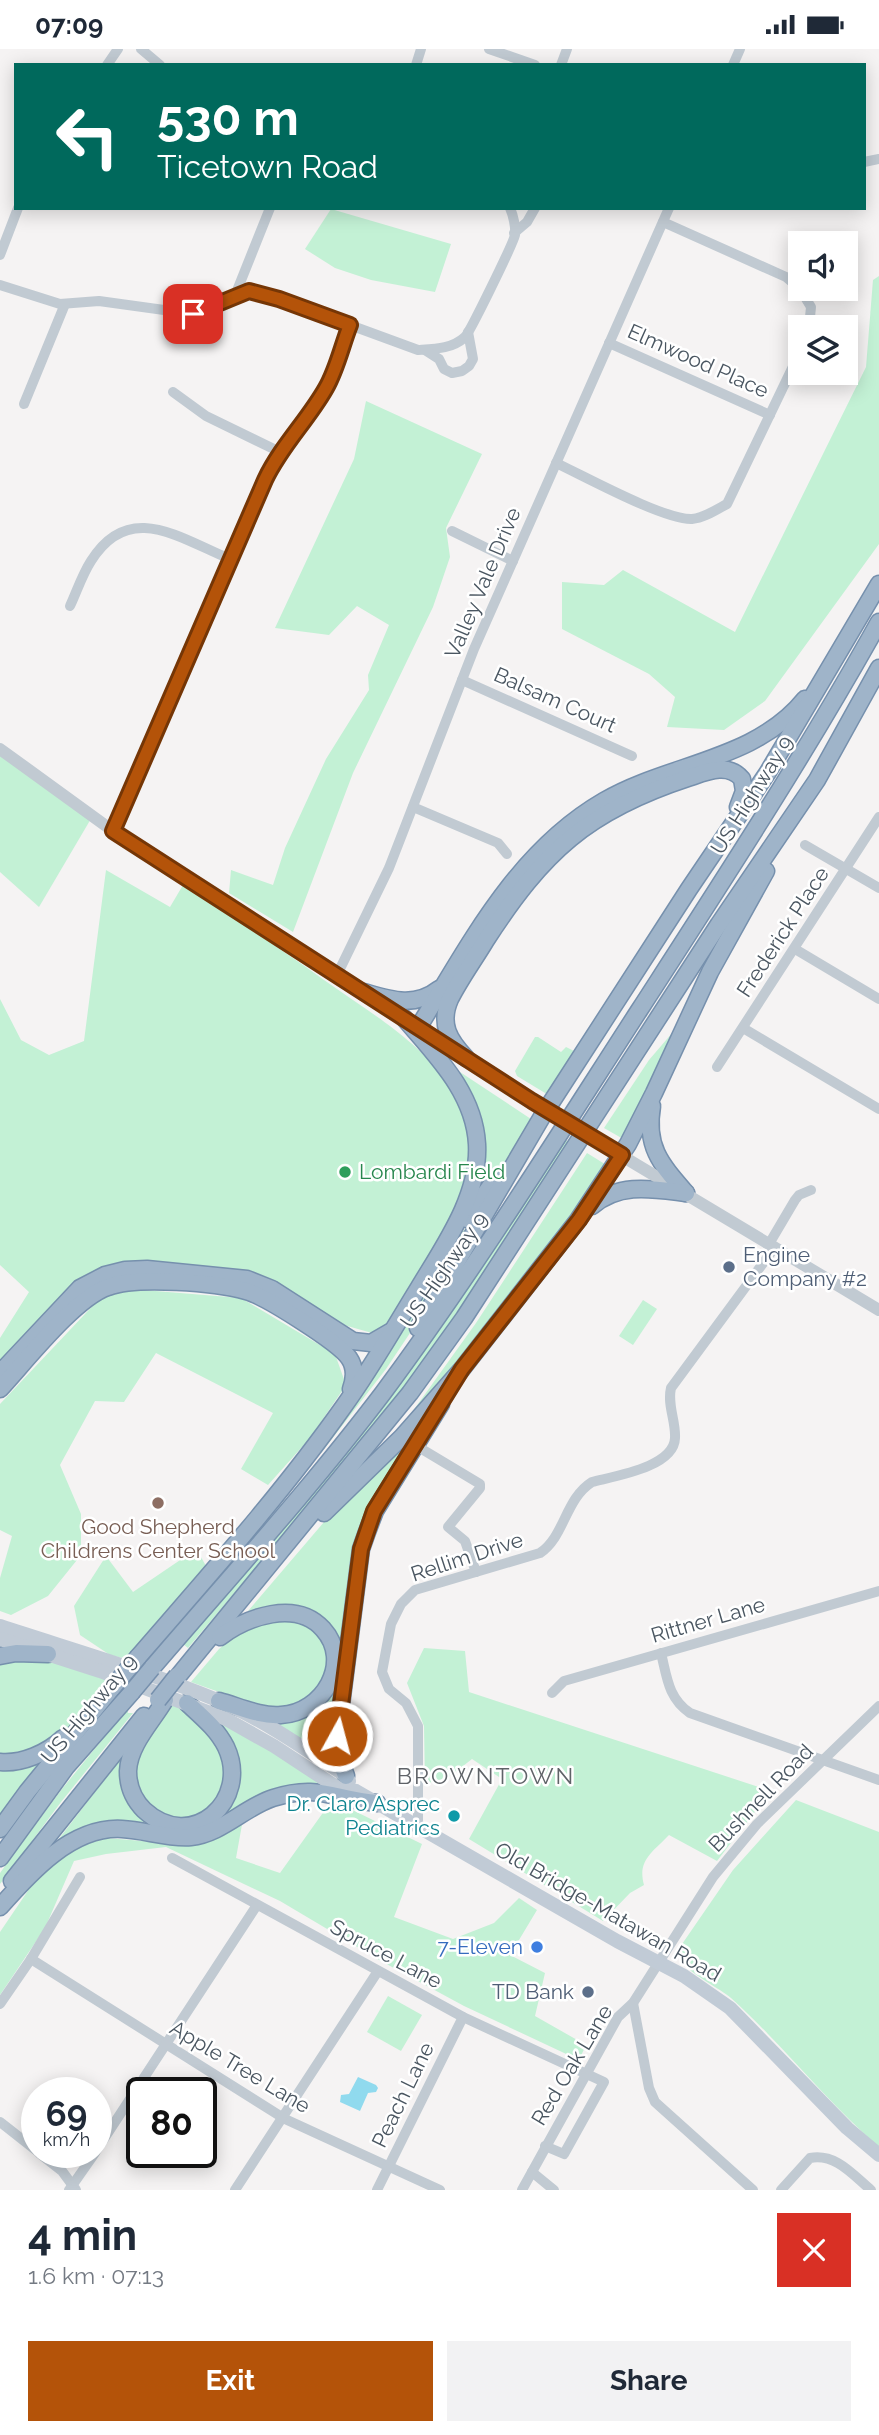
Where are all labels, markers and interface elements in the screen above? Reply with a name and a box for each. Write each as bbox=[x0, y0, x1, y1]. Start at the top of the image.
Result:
text: 07:09 bbox=[35, 10, 103, 40]
text: 530 m bbox=[157, 89, 299, 146]
icon: left bbox=[42, 91, 133, 182]
text: Ticetown Road bbox=[157, 148, 378, 185]
map controls bbox=[788, 231, 858, 385]
button: sound bbox=[788, 231, 858, 301]
pin bbox=[163, 284, 223, 344]
icon: arrive bbox=[174, 295, 212, 333]
button: layers bbox=[788, 315, 858, 385]
street label: Elmwood Place bbox=[624, 318, 773, 403]
street label: Valley Vale Drive bbox=[439, 504, 526, 662]
street label: Balsam Court bbox=[490, 661, 620, 738]
street label: US Highway 9 bbox=[705, 731, 798, 859]
street label: Frederick Place bbox=[731, 862, 834, 1002]
place label: Lombardi Field bbox=[359, 1159, 505, 1184]
marker: Lombardi Field bbox=[337, 1164, 353, 1180]
street label: US Highway 9 bbox=[395, 1207, 493, 1332]
place label: Engine Company #2 bbox=[743, 1242, 867, 1291]
marker: Engine Company #2 bbox=[721, 1259, 737, 1275]
marker: Good Shepherd Childrens Center School bbox=[150, 1495, 166, 1511]
place label: Good Shepherd Childrens Center School bbox=[41, 1514, 276, 1563]
street label: Rellim Drive bbox=[408, 1527, 526, 1586]
street label: Rittner Lane bbox=[648, 1591, 768, 1648]
street label: US Highway 9 bbox=[36, 1649, 142, 1769]
position arrow bbox=[300, 1699, 374, 1773]
street label: Bushnell Road bbox=[703, 1739, 818, 1857]
district label: BROWNTOWN bbox=[397, 1762, 575, 1789]
place label: Dr. Claro Asprec Pediatrics bbox=[287, 1791, 440, 1840]
marker: Dr. Claro Asprec Pediatrics bbox=[446, 1808, 462, 1824]
street label: Old Bridge-Matawan Road bbox=[491, 1836, 726, 1987]
street label: Spruce Lane bbox=[326, 1914, 446, 1993]
place label: 7-Eleven bbox=[438, 1934, 523, 1959]
marker: 7-Eleven bbox=[529, 1939, 545, 1955]
place label: TD Bank bbox=[492, 1979, 574, 2004]
marker: TD Bank bbox=[580, 1984, 596, 2000]
street label: Red Oak Lane bbox=[526, 2000, 617, 2129]
street label: Apple Tree Lane bbox=[166, 2015, 315, 2118]
street label: Peach Lane bbox=[366, 2038, 439, 2151]
speed limit sign: 80 bbox=[126, 2077, 217, 2168]
text: 69 bbox=[46, 2093, 87, 2134]
text: km/h bbox=[43, 2129, 90, 2150]
text: 4 min bbox=[28, 2211, 137, 2260]
button: close bbox=[777, 2213, 851, 2287]
text: 1.6 km · 07:13 bbox=[28, 2262, 164, 2289]
button: Exit bbox=[28, 2341, 433, 2421]
button: Share bbox=[447, 2341, 851, 2421]

